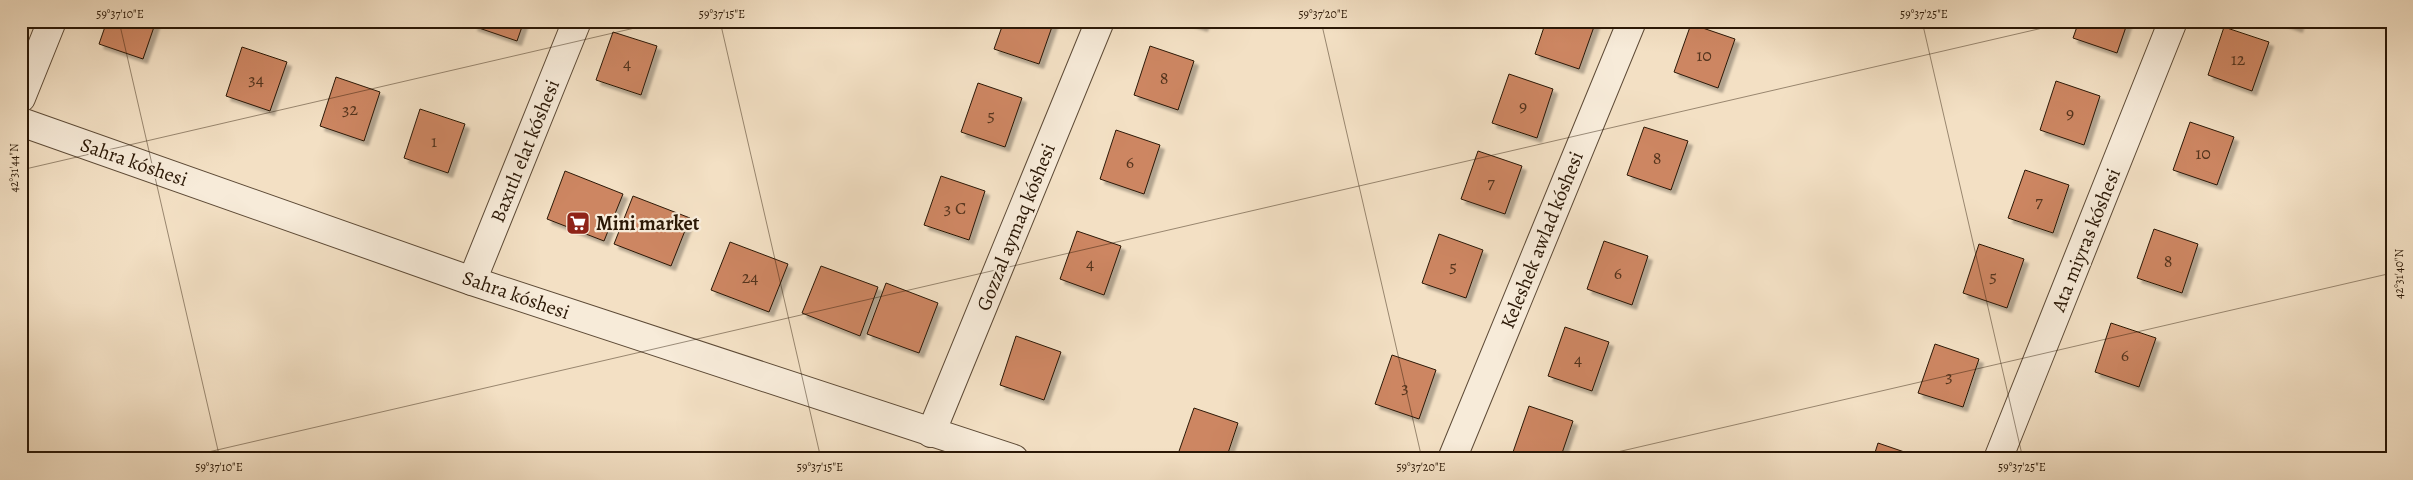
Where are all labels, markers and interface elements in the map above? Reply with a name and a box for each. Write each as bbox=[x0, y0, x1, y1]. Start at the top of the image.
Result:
text: 59°37'10"E bbox=[96, 6, 144, 22]
text: 59°37'15"E bbox=[699, 6, 745, 22]
text: 59°37'20"E bbox=[1298, 6, 1348, 22]
text: 59°37'25"E bbox=[1900, 6, 1948, 22]
house number: 10 bbox=[1696, 43, 1712, 67]
house number: 12 bbox=[2231, 47, 2246, 71]
house number: 4 bbox=[623, 51, 631, 75]
house number: 8 bbox=[1160, 66, 1168, 90]
house number: 34 bbox=[248, 67, 264, 91]
street label: Baxıtlı elat kóshesi bbox=[484, 75, 566, 227]
house number: 9 bbox=[1519, 94, 1527, 118]
house number: 32 bbox=[342, 97, 358, 121]
house number: 9 bbox=[2066, 101, 2074, 125]
house number: 5 bbox=[987, 103, 995, 127]
house number: 1 bbox=[431, 129, 437, 153]
street label: Sahra kóshesi bbox=[77, 131, 191, 193]
street label: Gozzal aymaq kóshesi bbox=[970, 139, 1062, 315]
house number: 10 bbox=[2195, 141, 2211, 165]
text: 42°31'44"N bbox=[6, 143, 22, 193]
house number: 8 bbox=[1653, 146, 1661, 170]
street label: Keleshek awlad kóshesi bbox=[1494, 147, 1590, 333]
house number: 6 bbox=[1126, 150, 1134, 174]
street label: Ata miyras kóshesi bbox=[2045, 164, 2127, 317]
house number: 7 bbox=[1487, 170, 1495, 194]
house number: 7 bbox=[2035, 189, 2043, 213]
house number: 3 С bbox=[944, 196, 966, 220]
supermarket icon: Mini market bbox=[565, 210, 591, 236]
place label: Mini market bbox=[596, 210, 700, 237]
house number: 8 bbox=[2164, 249, 2172, 273]
text: 42°31'40"N bbox=[2391, 249, 2407, 299]
house number: 4 bbox=[1086, 251, 1094, 275]
house number: 5 bbox=[1449, 254, 1457, 278]
house number: 6 bbox=[1614, 261, 1622, 285]
street label: Sahra kóshesi bbox=[459, 264, 573, 326]
house number: 5 bbox=[1989, 264, 1997, 288]
house number: 24 bbox=[742, 265, 758, 289]
house number: 6 bbox=[2121, 343, 2129, 367]
house number: 4 bbox=[1574, 347, 1582, 371]
house number: 3 bbox=[1945, 364, 1953, 388]
house number: 3 bbox=[1401, 375, 1409, 399]
text: 59°37'10"E bbox=[195, 459, 243, 475]
text: 59°37'15"E bbox=[797, 459, 843, 475]
text: 59°37'20"E bbox=[1396, 459, 1446, 475]
text: 59°37'25"E bbox=[1998, 459, 2046, 475]

